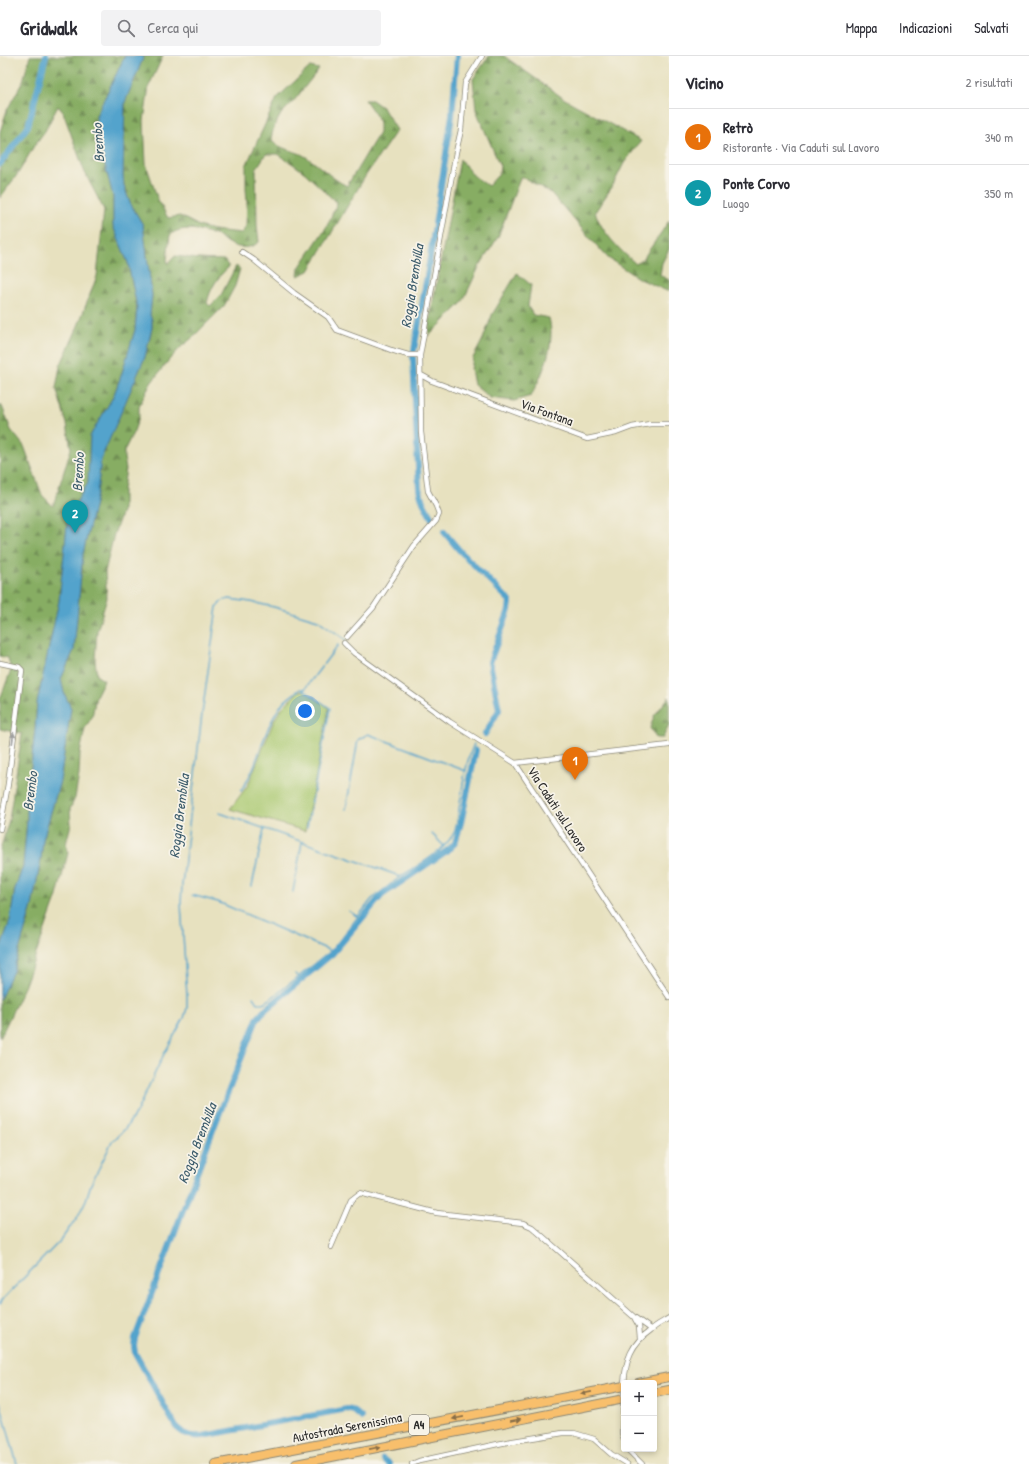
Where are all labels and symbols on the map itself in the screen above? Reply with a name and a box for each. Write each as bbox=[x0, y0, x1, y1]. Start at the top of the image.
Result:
water label: Brembo bbox=[87, 122, 108, 163]
water label: Roggia Brembilla bbox=[396, 241, 429, 329]
street label: Via Fontana bbox=[518, 394, 576, 430]
water label: Brembo bbox=[67, 451, 88, 492]
pin: 2 bbox=[62, 500, 88, 533]
your location bbox=[295, 701, 315, 721]
one-way arrow bbox=[10, 732, 16, 744]
pin: 1 bbox=[562, 747, 588, 780]
street label: Via Caduti sul Lavoro bbox=[524, 763, 592, 855]
water label: Brembo bbox=[18, 769, 41, 811]
water label: Roggia Brembilla bbox=[164, 771, 194, 859]
water label: Roggia Brembilla bbox=[173, 1099, 222, 1186]
one-way arrow bbox=[580, 1390, 592, 1396]
street label: Autostrada Serenissima bbox=[291, 1408, 403, 1446]
road number: A4 bbox=[409, 1415, 429, 1435]
one-way arrow bbox=[452, 1415, 464, 1421]
one-way arrow bbox=[510, 1417, 522, 1423]
one-way arrow bbox=[369, 1445, 381, 1451]

